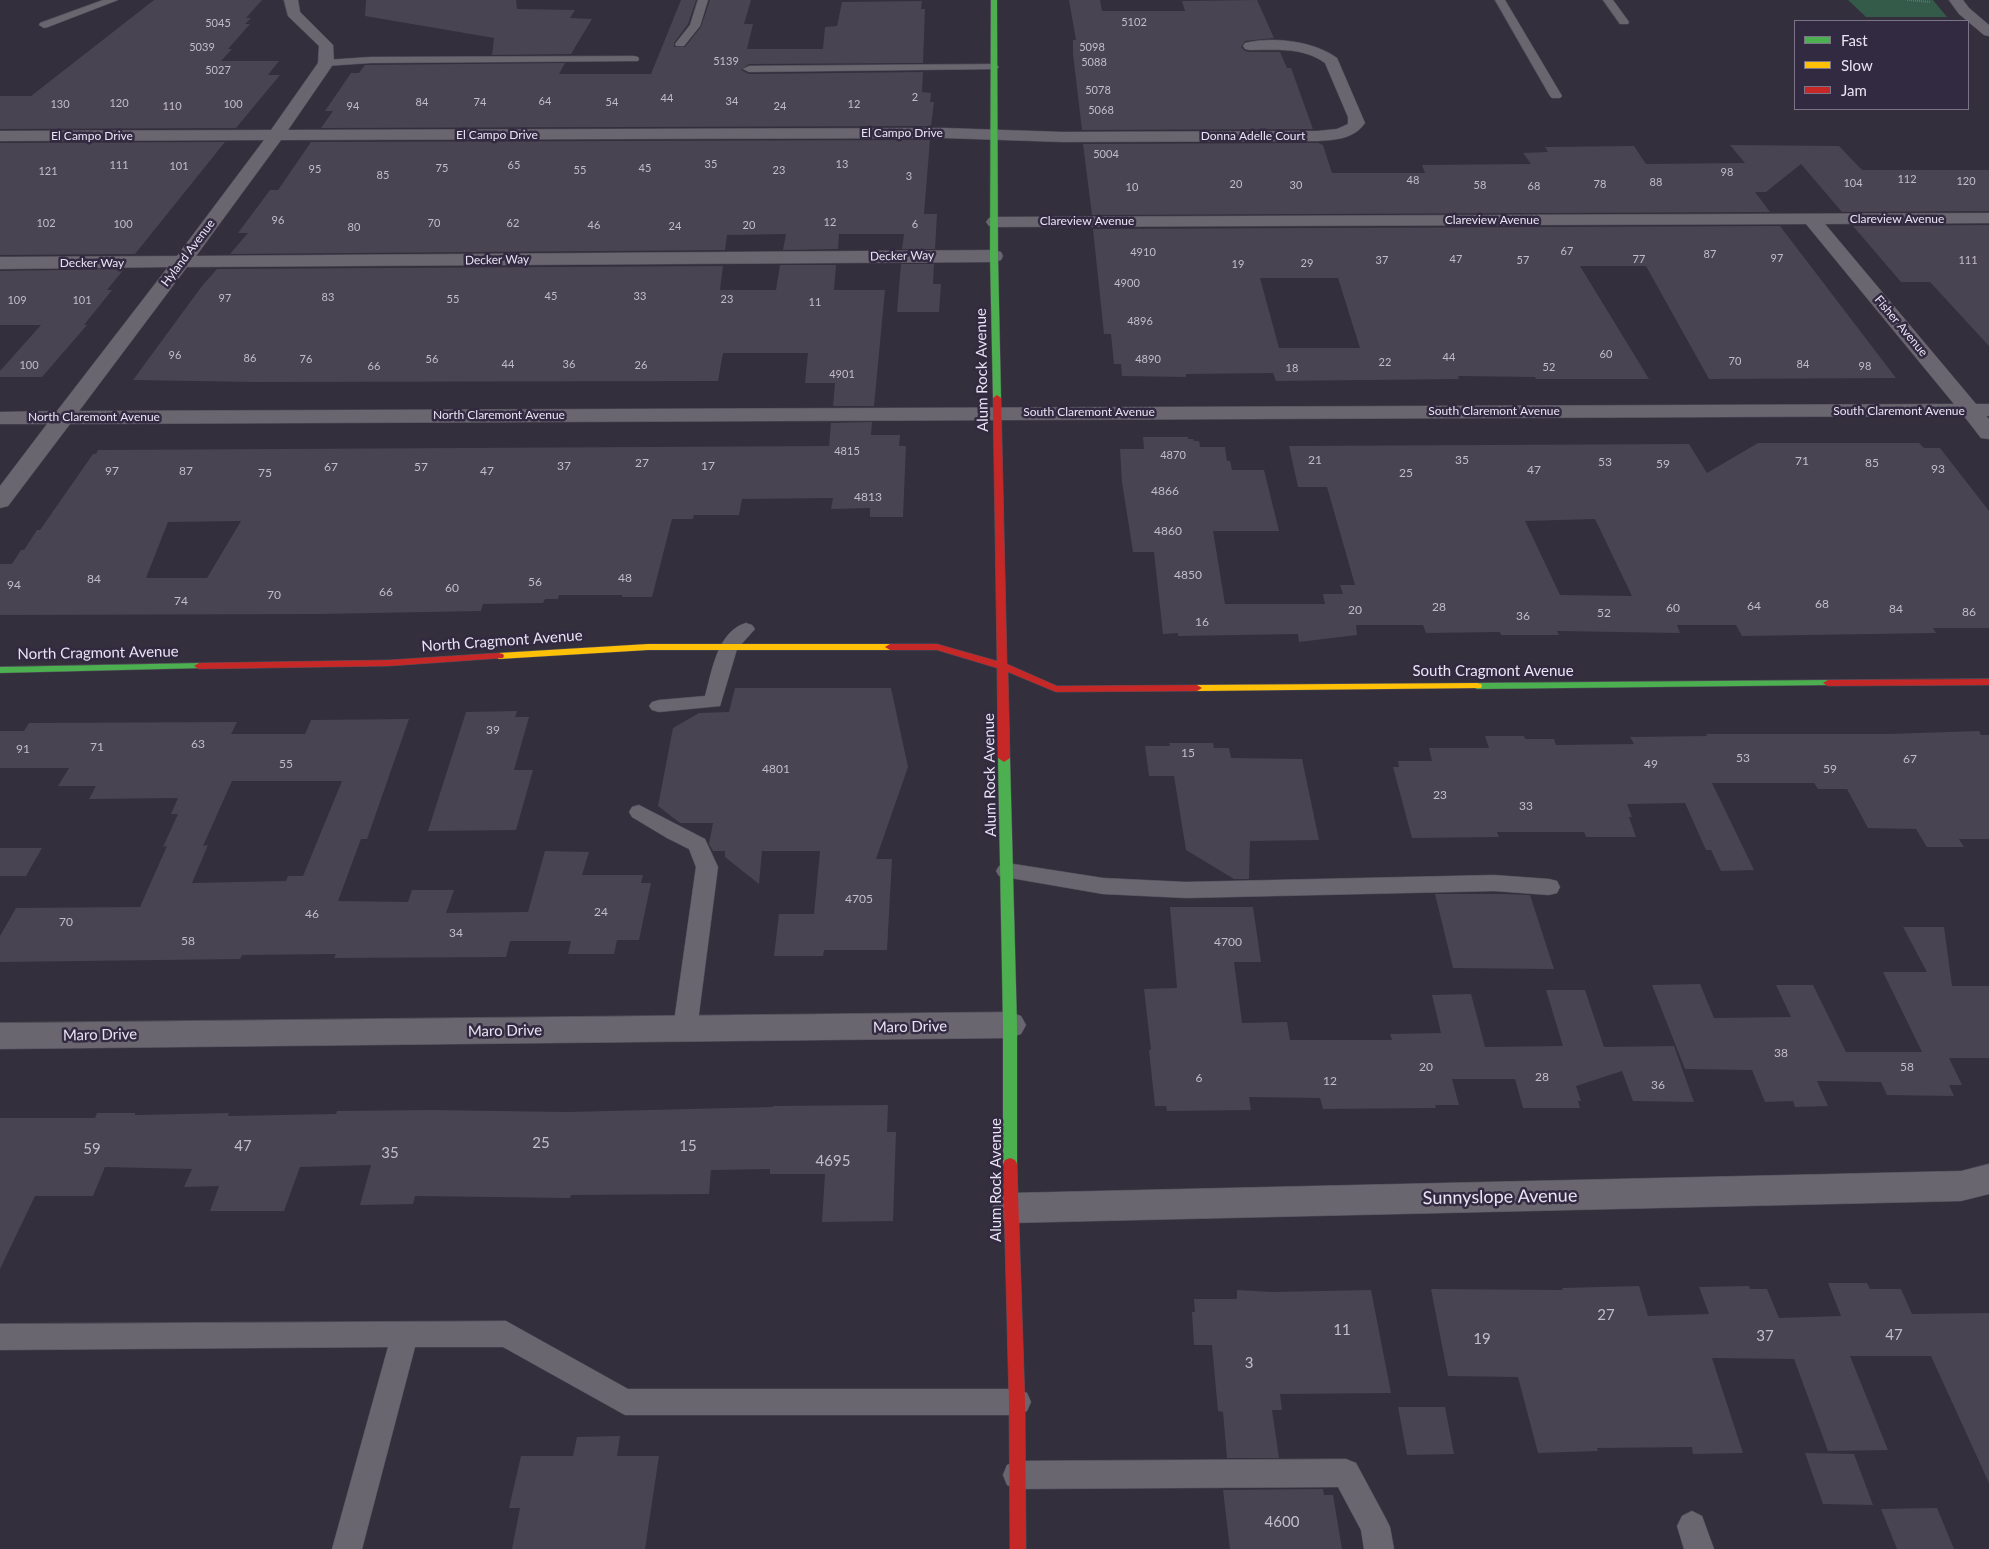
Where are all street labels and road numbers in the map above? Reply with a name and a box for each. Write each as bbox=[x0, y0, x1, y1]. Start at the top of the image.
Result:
street label: El Campo Drive bbox=[861, 126, 943, 140]
street label: El Campo Drive bbox=[456, 128, 538, 142]
street label: El Campo Drive bbox=[51, 129, 133, 143]
street label: Donna Adelle Court bbox=[1201, 129, 1305, 143]
street label: Clareview Avenue bbox=[1850, 212, 1944, 226]
street label: Clareview Avenue bbox=[1445, 213, 1539, 227]
street label: Clareview Avenue bbox=[1040, 214, 1134, 228]
street label: Hyland Avenue bbox=[158, 217, 218, 289]
street label: Decker Way bbox=[870, 248, 934, 264]
street label: Decker Way bbox=[465, 252, 529, 268]
street label: Decker Way bbox=[60, 256, 124, 270]
street label: Fisher Avenue bbox=[1871, 293, 1931, 359]
street label: Alum Rock Avenue bbox=[972, 308, 992, 432]
street label: South Claremont Avenue bbox=[1428, 404, 1560, 418]
street label: South Claremont Avenue bbox=[1833, 404, 1965, 418]
street label: South Claremont Avenue bbox=[1023, 405, 1155, 419]
street label: North Claremont Avenue bbox=[433, 408, 565, 422]
street label: North Claremont Avenue bbox=[28, 410, 160, 424]
street label: North Cragmont Avenue bbox=[421, 626, 583, 656]
street label: North Cragmont Avenue bbox=[17, 643, 179, 663]
street label: South Cragmont Avenue bbox=[1412, 662, 1574, 680]
street label: Alum Rock Avenue bbox=[980, 713, 1000, 837]
street label: Maro Drive bbox=[873, 1017, 947, 1037]
street label: Maro Drive bbox=[468, 1021, 542, 1041]
street label: Maro Drive bbox=[63, 1025, 137, 1045]
street label: Alum Rock Avenue bbox=[987, 1118, 1005, 1242]
street label: Sunnyslope Avenue bbox=[1423, 1185, 1577, 1209]

